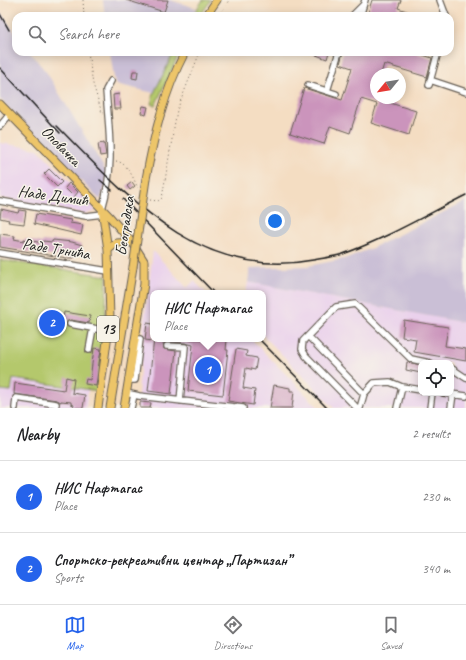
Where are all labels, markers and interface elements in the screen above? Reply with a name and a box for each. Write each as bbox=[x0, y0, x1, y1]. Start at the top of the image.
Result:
search box bbox=[12, 12, 454, 56]
icon: search bbox=[26, 23, 48, 45]
text: Search here bbox=[58, 25, 119, 44]
north arrow bbox=[370, 68, 406, 104]
street label: Оповачка bbox=[37, 122, 86, 171]
street label: Наде Димић bbox=[17, 181, 90, 211]
street label: Београдска bbox=[111, 194, 139, 257]
your location bbox=[265, 211, 285, 231]
street label: Раде Трнића bbox=[21, 234, 92, 264]
popup bbox=[150, 290, 266, 342]
text: НИС Нафтагас bbox=[164, 299, 252, 318]
pin: 2 bbox=[39, 308, 65, 338]
road number: 13 bbox=[97, 316, 119, 342]
text: Place bbox=[164, 318, 187, 334]
pin: 1 bbox=[195, 355, 221, 385]
map controls bbox=[418, 360, 454, 396]
button: locate bbox=[418, 360, 454, 396]
text: Nearby bbox=[16, 424, 59, 445]
text: 2 results bbox=[412, 426, 450, 442]
text: НИС Нафтагас bbox=[54, 479, 142, 498]
text: 1 bbox=[26, 489, 32, 505]
text: 230 m bbox=[422, 489, 450, 505]
text: Place bbox=[54, 498, 77, 514]
text: Спортско-рекреативни центар „Партизан” bbox=[54, 551, 291, 570]
text: 2 bbox=[26, 561, 32, 577]
text: 340 m bbox=[422, 561, 450, 577]
text: Sports bbox=[54, 570, 83, 586]
tab: Map bbox=[64, 614, 86, 652]
tab: Directions bbox=[214, 614, 252, 652]
tab: Saved bbox=[380, 614, 402, 652]

